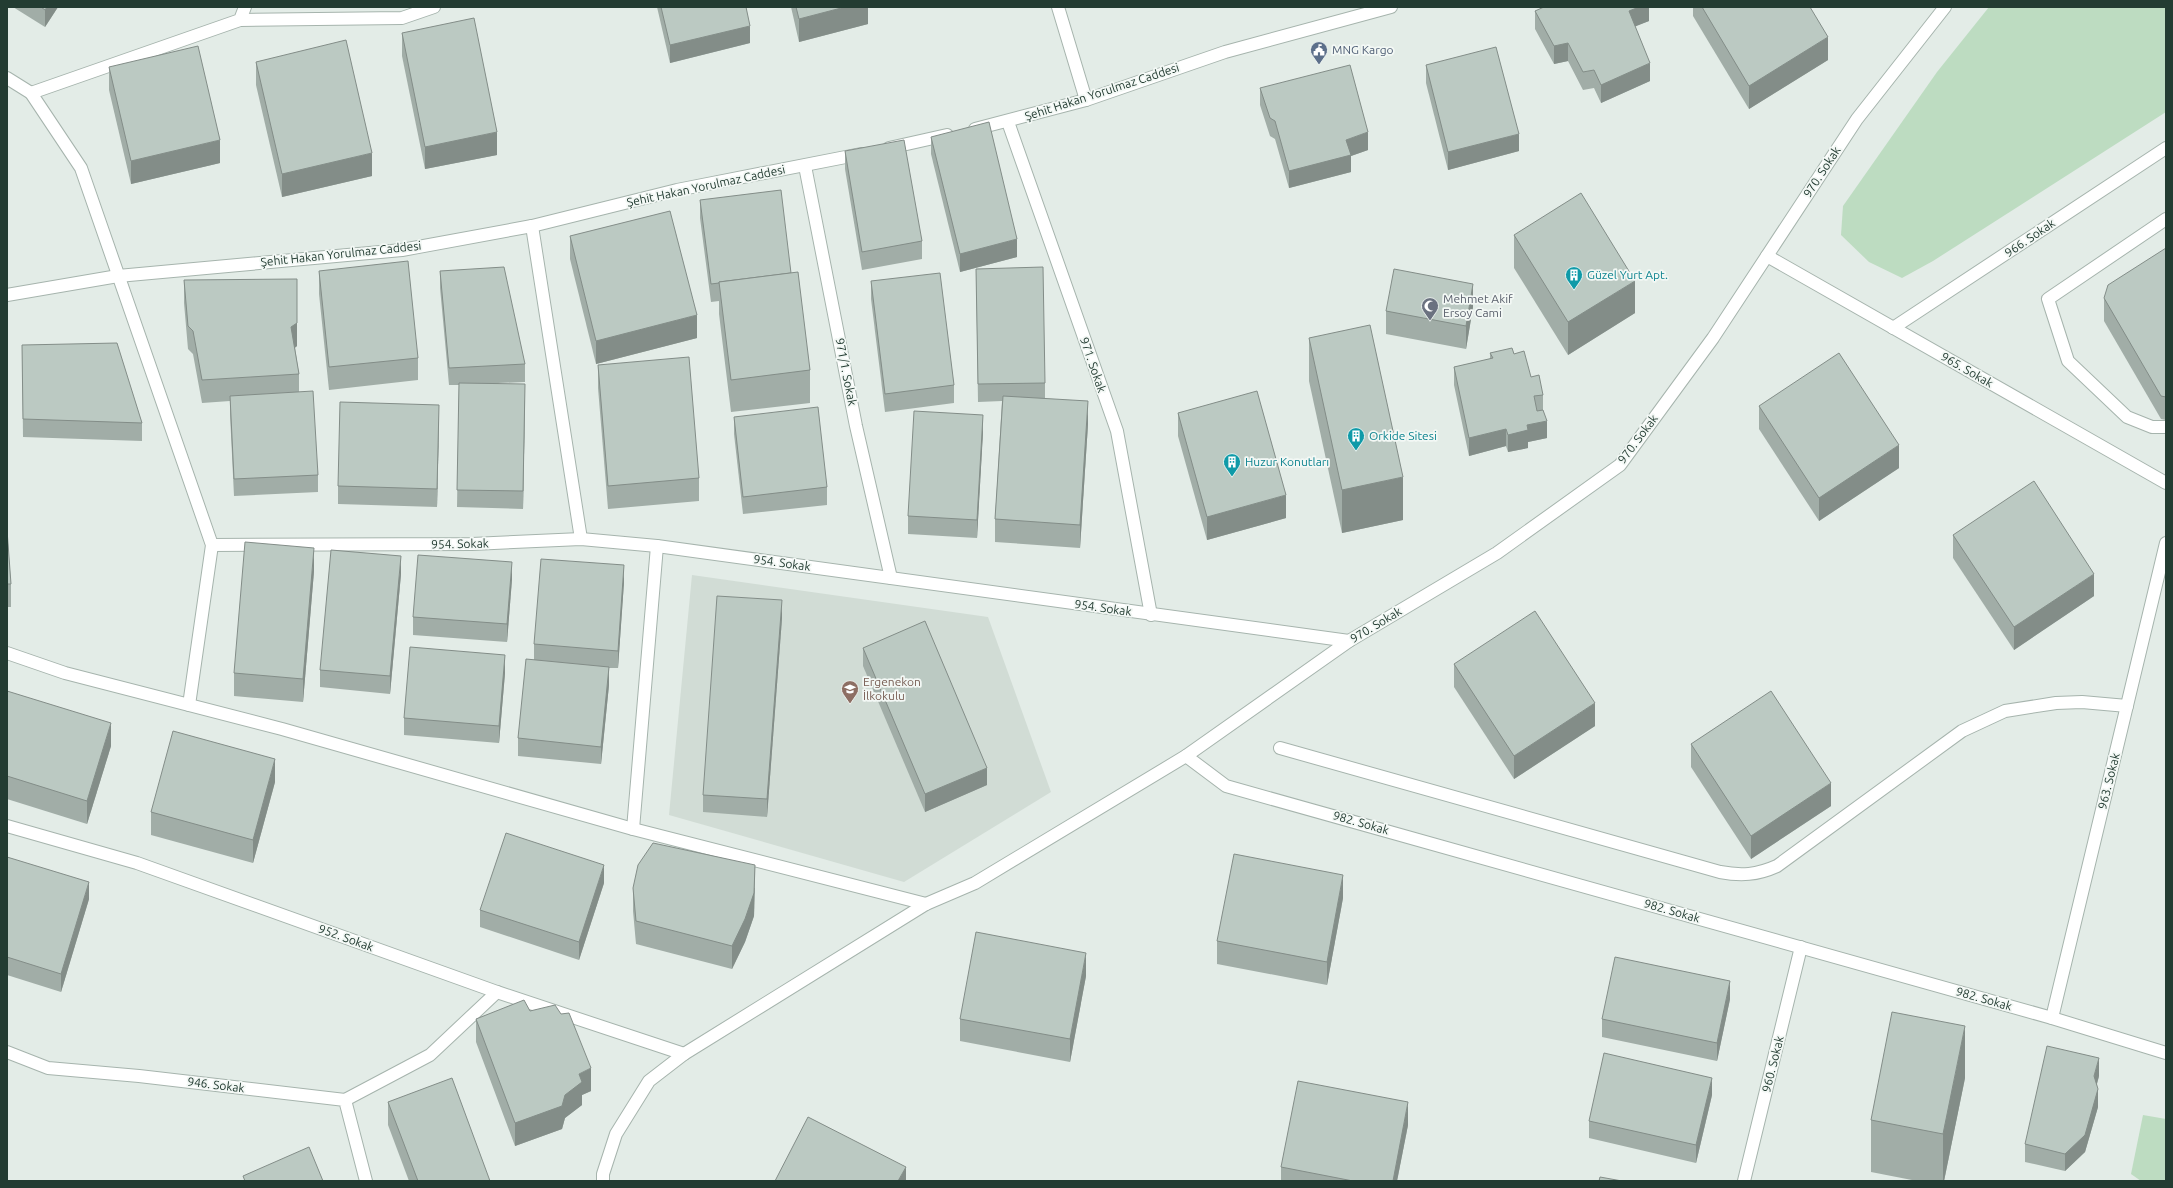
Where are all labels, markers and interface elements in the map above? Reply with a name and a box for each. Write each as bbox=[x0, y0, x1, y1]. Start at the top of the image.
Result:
public building icon: MNG Kargo bbox=[1309, 40, 1329, 65]
place label: MNG Kargo bbox=[1332, 43, 1394, 56]
street label: Şehit Hakan Yorulmaz Caddesi bbox=[1023, 60, 1181, 123]
street label: 970. Sokak bbox=[1800, 144, 1843, 199]
street label: Şehit Hakan Yorulmaz Caddesi bbox=[626, 162, 786, 209]
street label: 966. Sokak bbox=[2002, 216, 2057, 259]
street label: Şehit Hakan Yorulmaz Caddesi bbox=[260, 239, 422, 268]
building icon: Güzel Yurt Apt. bbox=[1564, 265, 1584, 290]
place label: Güzel Yurt Apt. bbox=[1587, 268, 1668, 281]
place label: Mehmet Akif Ersoy Cami bbox=[1443, 292, 1513, 319]
mosque icon: Mehmet Akif Ersoy Cami bbox=[1420, 296, 1440, 321]
street label: 971. Sokak bbox=[1078, 335, 1109, 394]
street label: 971/1. Sokak bbox=[834, 337, 859, 407]
street label: 965. Sokak bbox=[1939, 350, 1995, 390]
street label: 970. Sokak bbox=[1615, 412, 1660, 466]
building icon: Orkide Sitesi bbox=[1346, 426, 1366, 451]
place label: Orkide Sitesi bbox=[1369, 429, 1437, 442]
building icon: Huzur Konutları bbox=[1222, 452, 1242, 477]
place label: Huzur Konutları bbox=[1245, 455, 1329, 468]
street label: 954. Sokak bbox=[431, 536, 489, 551]
street label: 954. Sokak bbox=[753, 552, 811, 573]
street label: 954. Sokak bbox=[1074, 597, 1132, 618]
street label: 970. Sokak bbox=[1348, 604, 1404, 645]
place label: Ergenekon İlkokulu bbox=[863, 675, 921, 702]
school or university icon: Ergenekon İlkokulu bbox=[840, 679, 860, 704]
street label: 963. Sokak bbox=[2095, 751, 2122, 810]
street label: 982. Sokak bbox=[1332, 808, 1391, 837]
street label: 982. Sokak bbox=[1643, 896, 1702, 925]
street label: 952. Sokak bbox=[317, 922, 375, 953]
street label: 982. Sokak bbox=[1955, 984, 2014, 1013]
street label: 960. Sokak bbox=[1759, 1034, 1786, 1093]
street label: 946. Sokak bbox=[187, 1075, 245, 1094]

